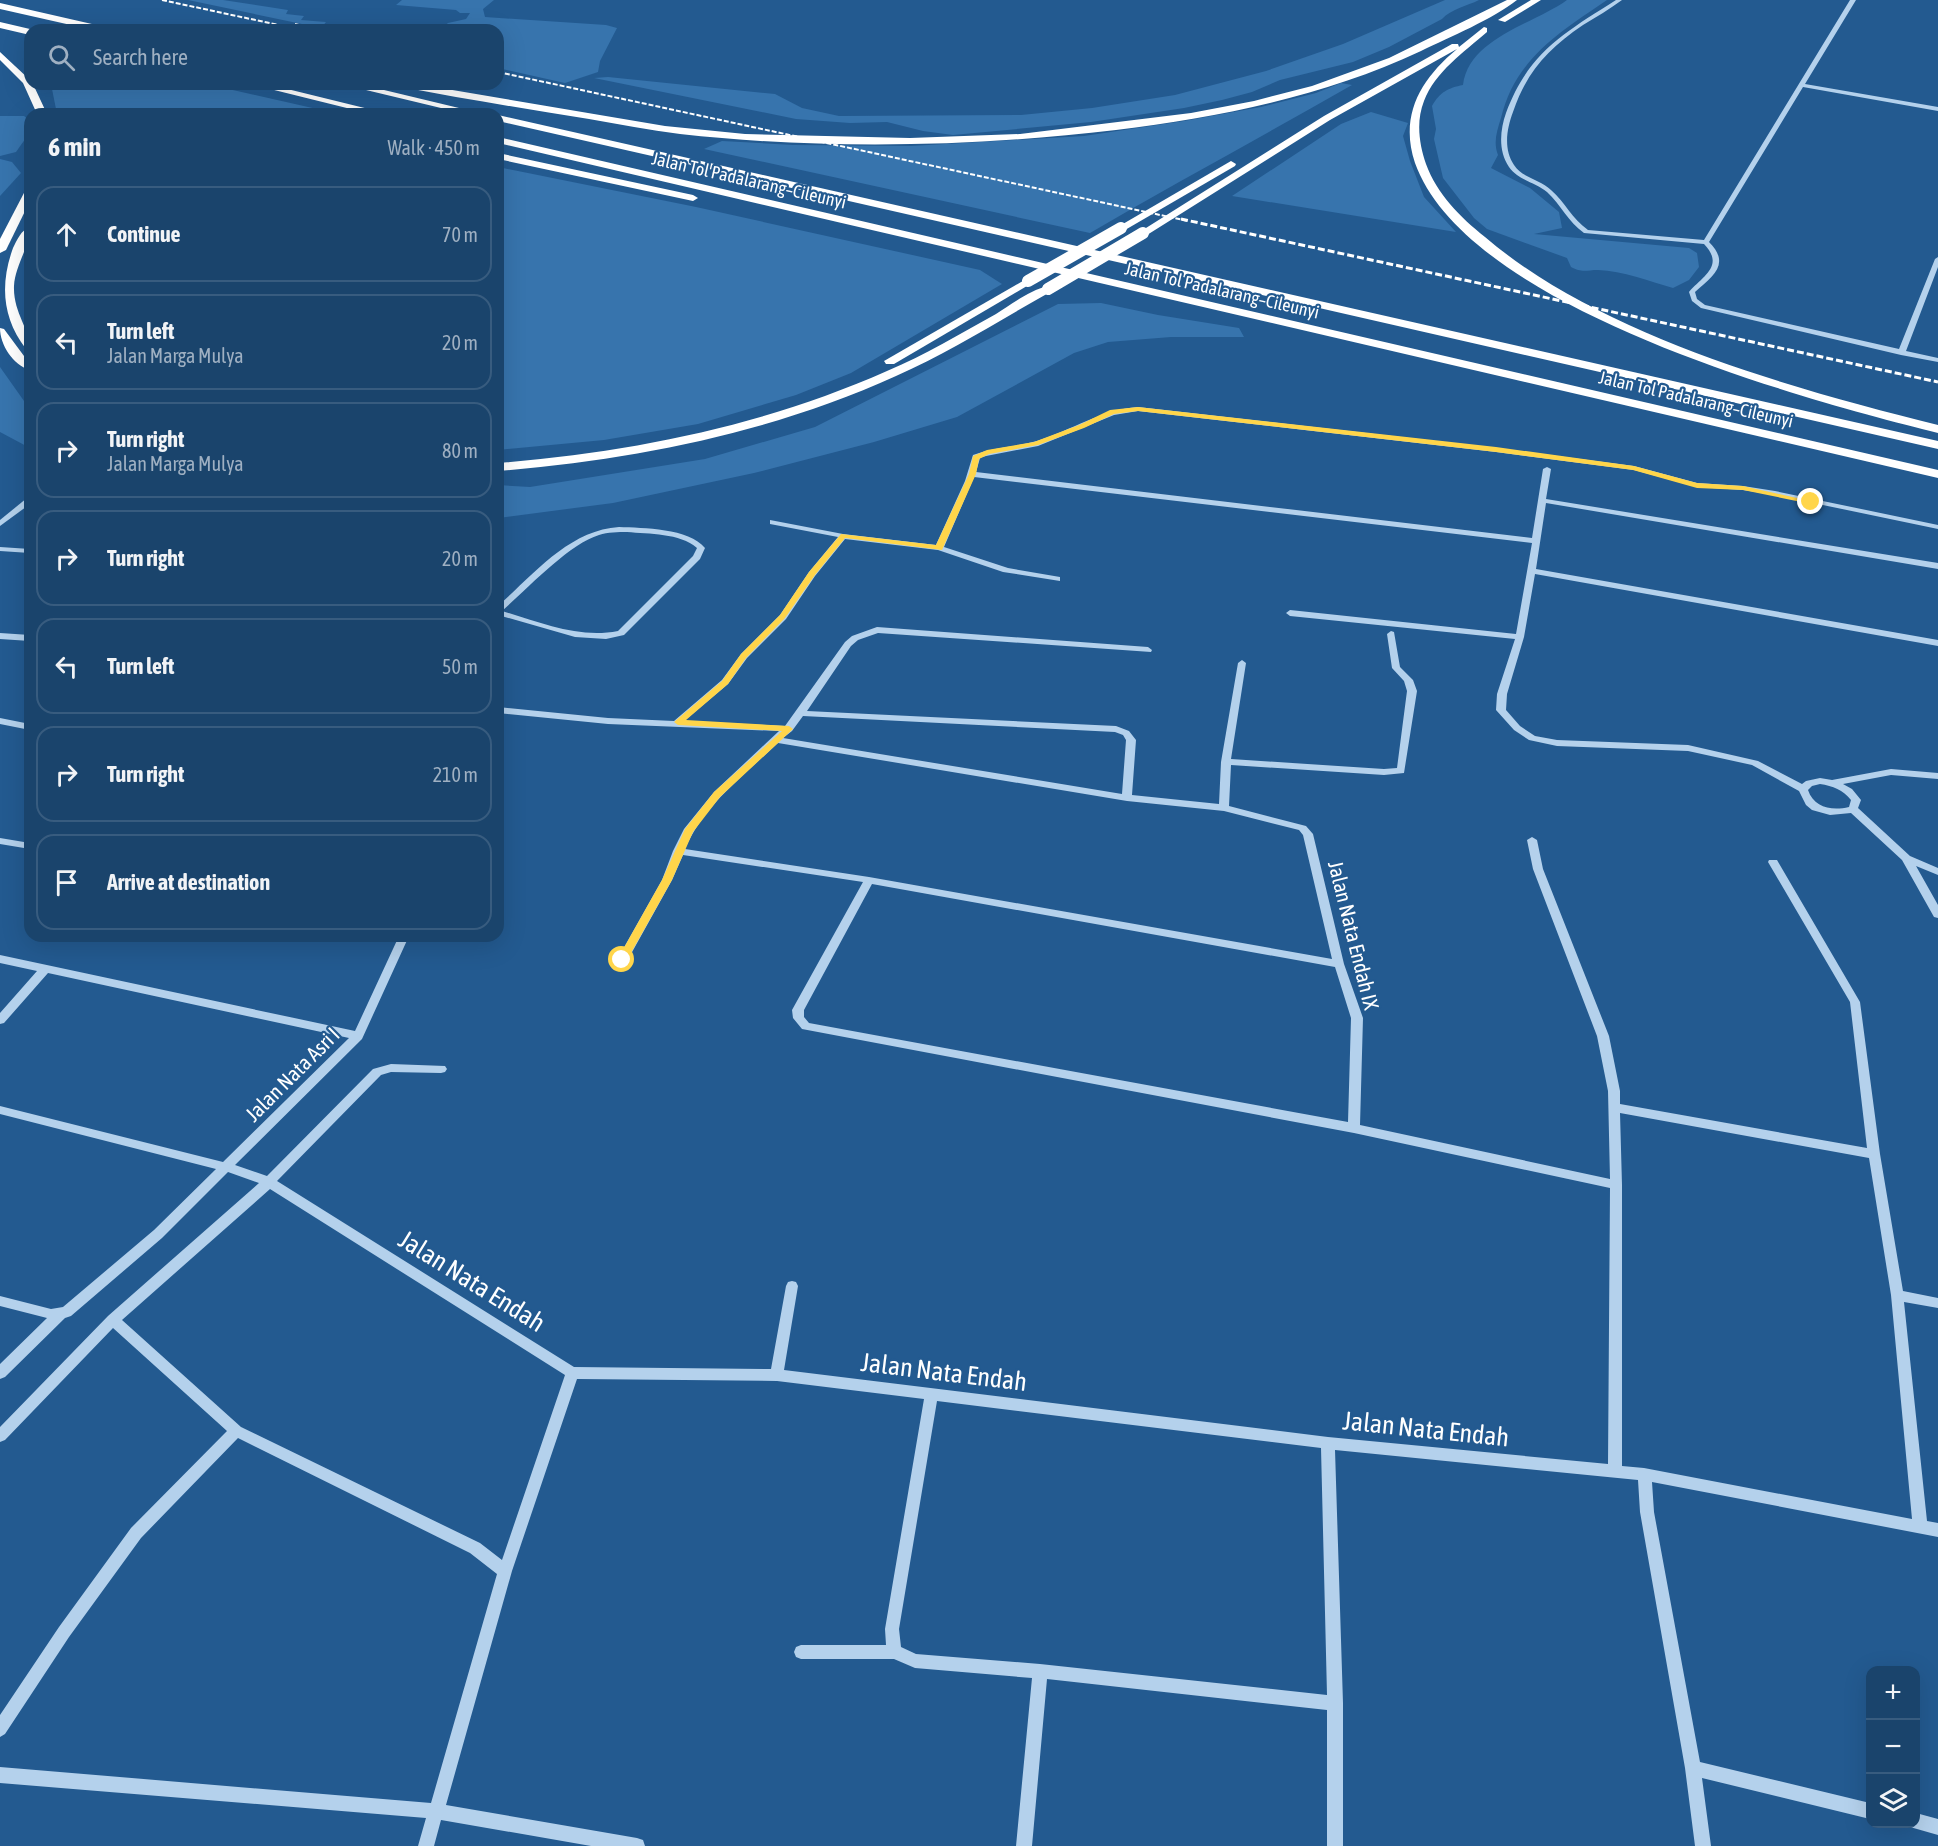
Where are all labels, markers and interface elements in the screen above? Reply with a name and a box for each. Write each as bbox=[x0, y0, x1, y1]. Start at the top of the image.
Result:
search box bbox=[24, 24, 504, 90]
icon: search bbox=[45, 41, 78, 74]
text: Search here bbox=[93, 44, 188, 70]
text: 6 min bbox=[48, 132, 101, 162]
text: Walk · 450 m bbox=[388, 136, 480, 159]
street label: Jalan Tol Padalarang–Cileunyi bbox=[650, 147, 848, 213]
icon: ahead bbox=[50, 218, 83, 251]
text: Continue bbox=[107, 221, 181, 247]
text: 70 m bbox=[442, 223, 478, 246]
street label: Jalan Tol Padalarang–Cileunyi bbox=[1123, 257, 1321, 323]
text: Turn left bbox=[107, 318, 174, 344]
icon: left bbox=[50, 326, 83, 359]
text: 20 m bbox=[442, 331, 478, 354]
text: Jalan Marga Mulya bbox=[107, 344, 243, 367]
street label: Jalan Tol Padalarang–Cileunyi bbox=[1597, 366, 1795, 432]
text: Turn right bbox=[107, 426, 184, 452]
icon: right bbox=[50, 434, 83, 467]
text: 80 m bbox=[442, 439, 478, 462]
text: Jalan Marga Mulya bbox=[107, 452, 243, 475]
route end bbox=[1797, 488, 1823, 514]
icon: right bbox=[50, 542, 83, 575]
text: Turn right bbox=[107, 545, 184, 571]
text: 20 m bbox=[442, 547, 478, 570]
icon: left bbox=[50, 650, 83, 683]
text: Turn left bbox=[107, 653, 174, 679]
text: 50 m bbox=[442, 655, 478, 678]
icon: right bbox=[50, 758, 83, 791]
text: Turn right bbox=[107, 761, 184, 787]
text: 210 m bbox=[433, 763, 478, 786]
street label: Jalan Nata Endah IX bbox=[1324, 858, 1384, 1012]
icon: arrive bbox=[50, 866, 83, 899]
text: Arrive at destination bbox=[107, 869, 270, 895]
route start bbox=[608, 946, 634, 972]
street label: Jalan Nata Asri I bbox=[240, 1022, 344, 1126]
street label: Jalan Nata Endah bbox=[393, 1224, 551, 1338]
street label: Jalan Nata Endah bbox=[859, 1347, 1029, 1397]
street label: Jalan Nata Endah bbox=[1341, 1405, 1511, 1453]
map controls bbox=[1866, 1666, 1920, 1828]
button: + bbox=[1866, 1666, 1920, 1720]
button: − bbox=[1866, 1720, 1920, 1774]
button: layers bbox=[1866, 1774, 1920, 1828]

